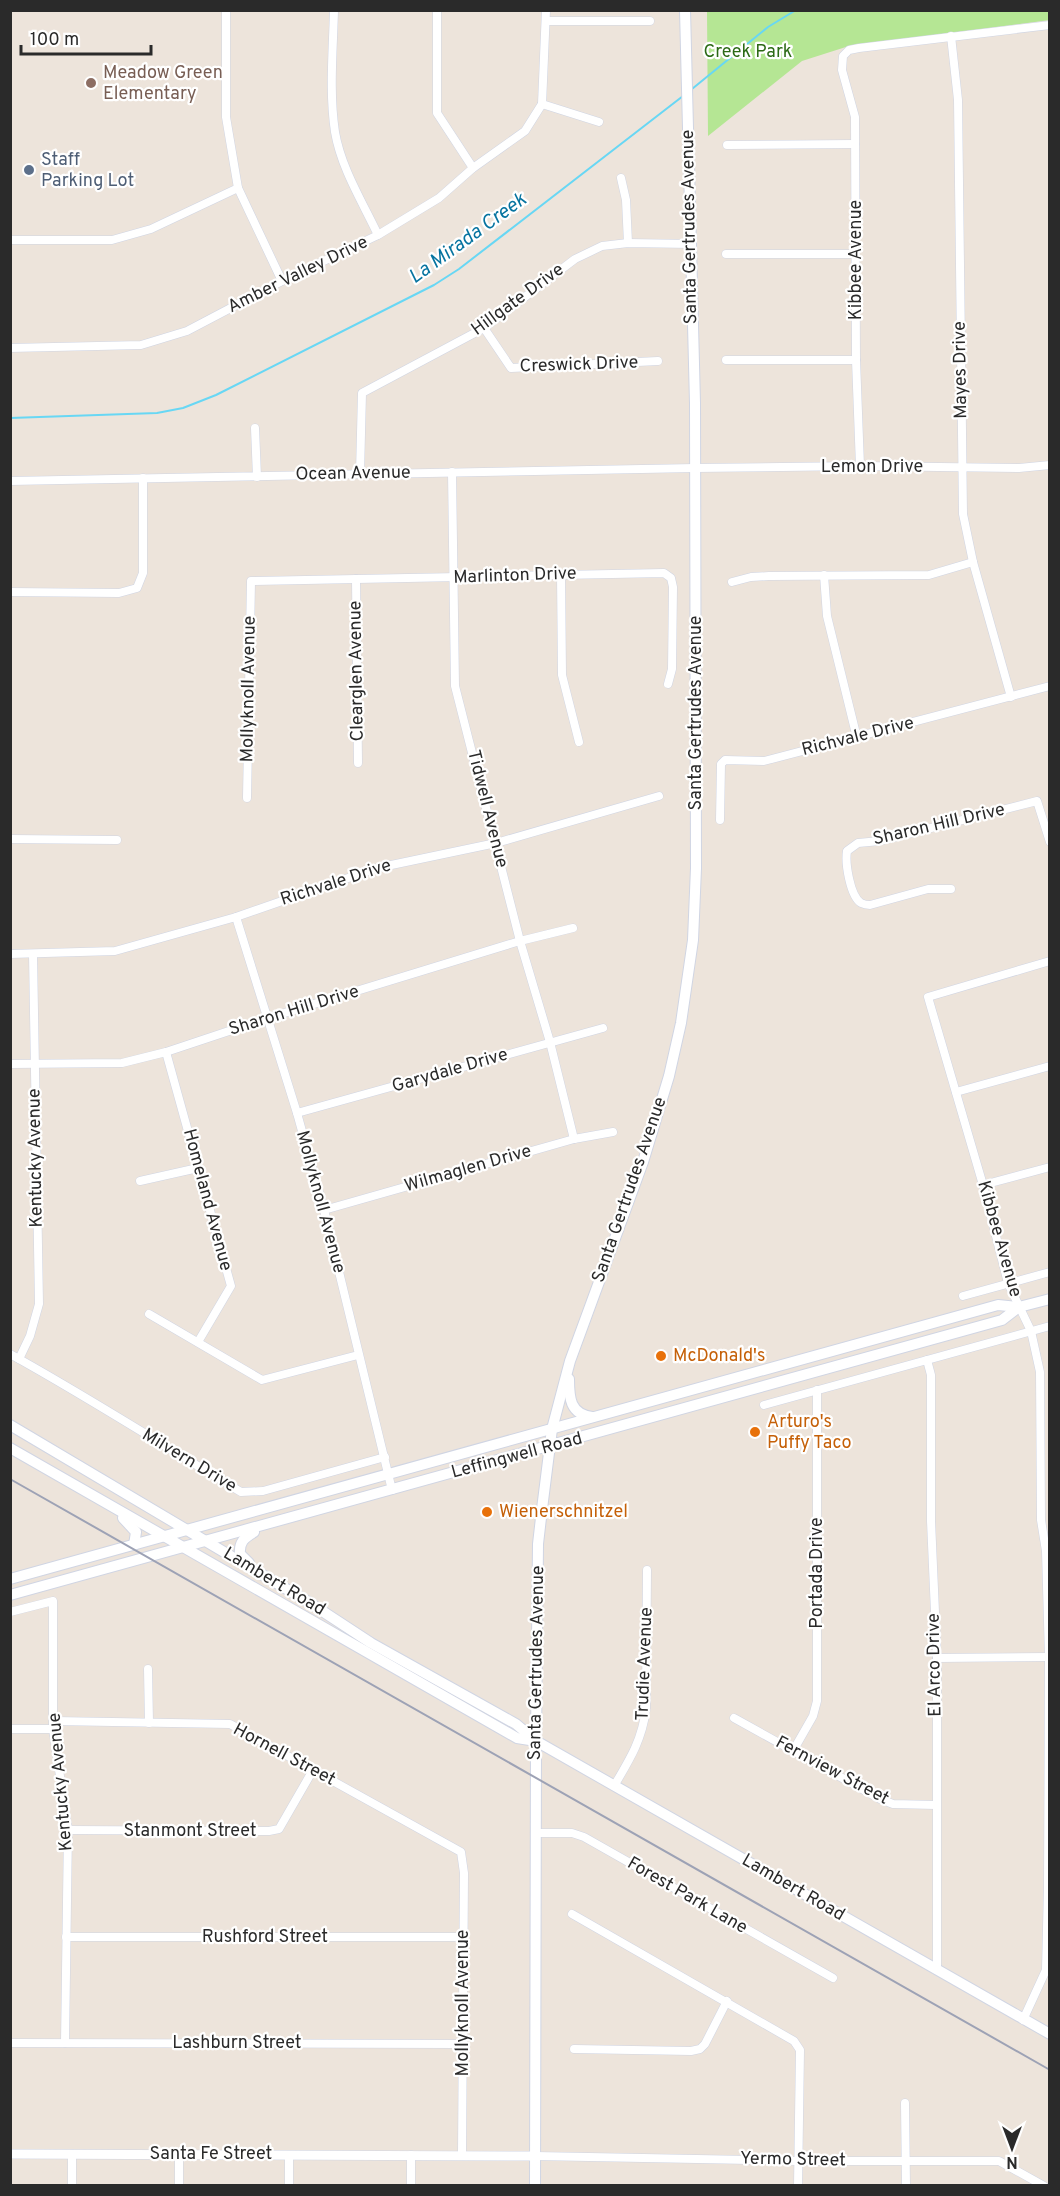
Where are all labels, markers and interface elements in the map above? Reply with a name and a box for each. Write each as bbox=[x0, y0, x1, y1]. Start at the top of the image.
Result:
scale bar bbox=[21, 18, 152, 56]
text: 100 m bbox=[30, 29, 79, 52]
park label: Creek Park bbox=[704, 41, 792, 64]
place label: Meadow Green Elementary bbox=[103, 62, 223, 106]
marker: Meadow Green Elementary bbox=[84, 76, 98, 90]
street label: Santa Gertrudes Avenue bbox=[677, 129, 703, 325]
place label: Staff Parking Lot bbox=[41, 149, 134, 193]
marker: Staff Parking Lot bbox=[22, 163, 36, 177]
water label: La Mirada Creek bbox=[404, 187, 533, 291]
street label: Kibbee Avenue bbox=[845, 200, 868, 320]
street label: Amber Valley Drive bbox=[224, 231, 372, 319]
street label: Hillgate Drive bbox=[467, 259, 569, 341]
street label: Mayes Drive bbox=[949, 321, 973, 419]
street label: Creswick Drive bbox=[519, 351, 639, 379]
street label: Lemon Drive bbox=[821, 456, 923, 479]
street label: Ocean Avenue bbox=[295, 461, 411, 487]
street label: Marlinton Drive bbox=[453, 562, 577, 590]
street label: Clearglen Avenue bbox=[344, 600, 370, 742]
street label: Mollyknoll Avenue bbox=[236, 615, 262, 763]
street label: Santa Gertrudes Avenue bbox=[685, 616, 708, 810]
street label: Richvale Drive bbox=[799, 712, 917, 762]
street label: Tidwell Avenue bbox=[461, 748, 513, 870]
street label: Sharon Hill Drive bbox=[871, 799, 1007, 851]
street label: Richvale Drive bbox=[278, 854, 394, 912]
street label: Sharon Hill Drive bbox=[226, 980, 362, 1042]
street label: Garydale Drive bbox=[389, 1043, 511, 1099]
street label: Kentucky Avenue bbox=[23, 1088, 49, 1228]
street label: Santa Gertrudes Avenue bbox=[587, 1094, 673, 1286]
street label: Homeland Avenue bbox=[177, 1126, 237, 1274]
street label: Mollyknoll Avenue bbox=[290, 1128, 350, 1276]
street label: Wilmaglen Drive bbox=[402, 1140, 534, 1198]
street label: Kibbee Avenue bbox=[971, 1178, 1027, 1300]
place label: McDonald's bbox=[673, 1345, 765, 1368]
marker: McDonald's bbox=[654, 1349, 668, 1363]
place label: Arturo's Puffy Taco bbox=[767, 1411, 852, 1455]
street label: Milvern Drive bbox=[137, 1424, 241, 1498]
marker: Arturo's Puffy Taco bbox=[748, 1425, 762, 1439]
street label: Leffingwell Road bbox=[449, 1427, 585, 1485]
place label: Wienerschnitzel bbox=[499, 1501, 628, 1524]
marker: Wienerschnitzel bbox=[480, 1505, 494, 1519]
street label: Portada Drive bbox=[806, 1517, 829, 1629]
street label: Lambert Road bbox=[219, 1542, 329, 1622]
street label: Santa Gertrudes Avenue bbox=[524, 1565, 550, 1761]
street label: Trudie Avenue bbox=[632, 1607, 658, 1721]
street label: El Arco Drive bbox=[923, 1613, 947, 1717]
street label: Kentucky Avenue bbox=[43, 1712, 79, 1852]
street label: Hornell Street bbox=[229, 1718, 339, 1792]
street label: Fernview Street bbox=[771, 1731, 893, 1811]
street label: Stanmont Street bbox=[123, 1820, 257, 1843]
street label: Lambert Road bbox=[737, 1849, 849, 1927]
street label: Forest Park Lane bbox=[623, 1852, 751, 1940]
street label: Rushford Street bbox=[202, 1926, 328, 1949]
street label: Mollyknoll Avenue bbox=[452, 1930, 475, 2076]
street label: Lashburn Street bbox=[172, 2032, 302, 2055]
north arrow bbox=[982, 2118, 1042, 2178]
street label: Santa Fe Street bbox=[150, 2143, 272, 2166]
street label: Yermo Street bbox=[740, 2148, 846, 2172]
text: N bbox=[1006, 2151, 1018, 2171]

